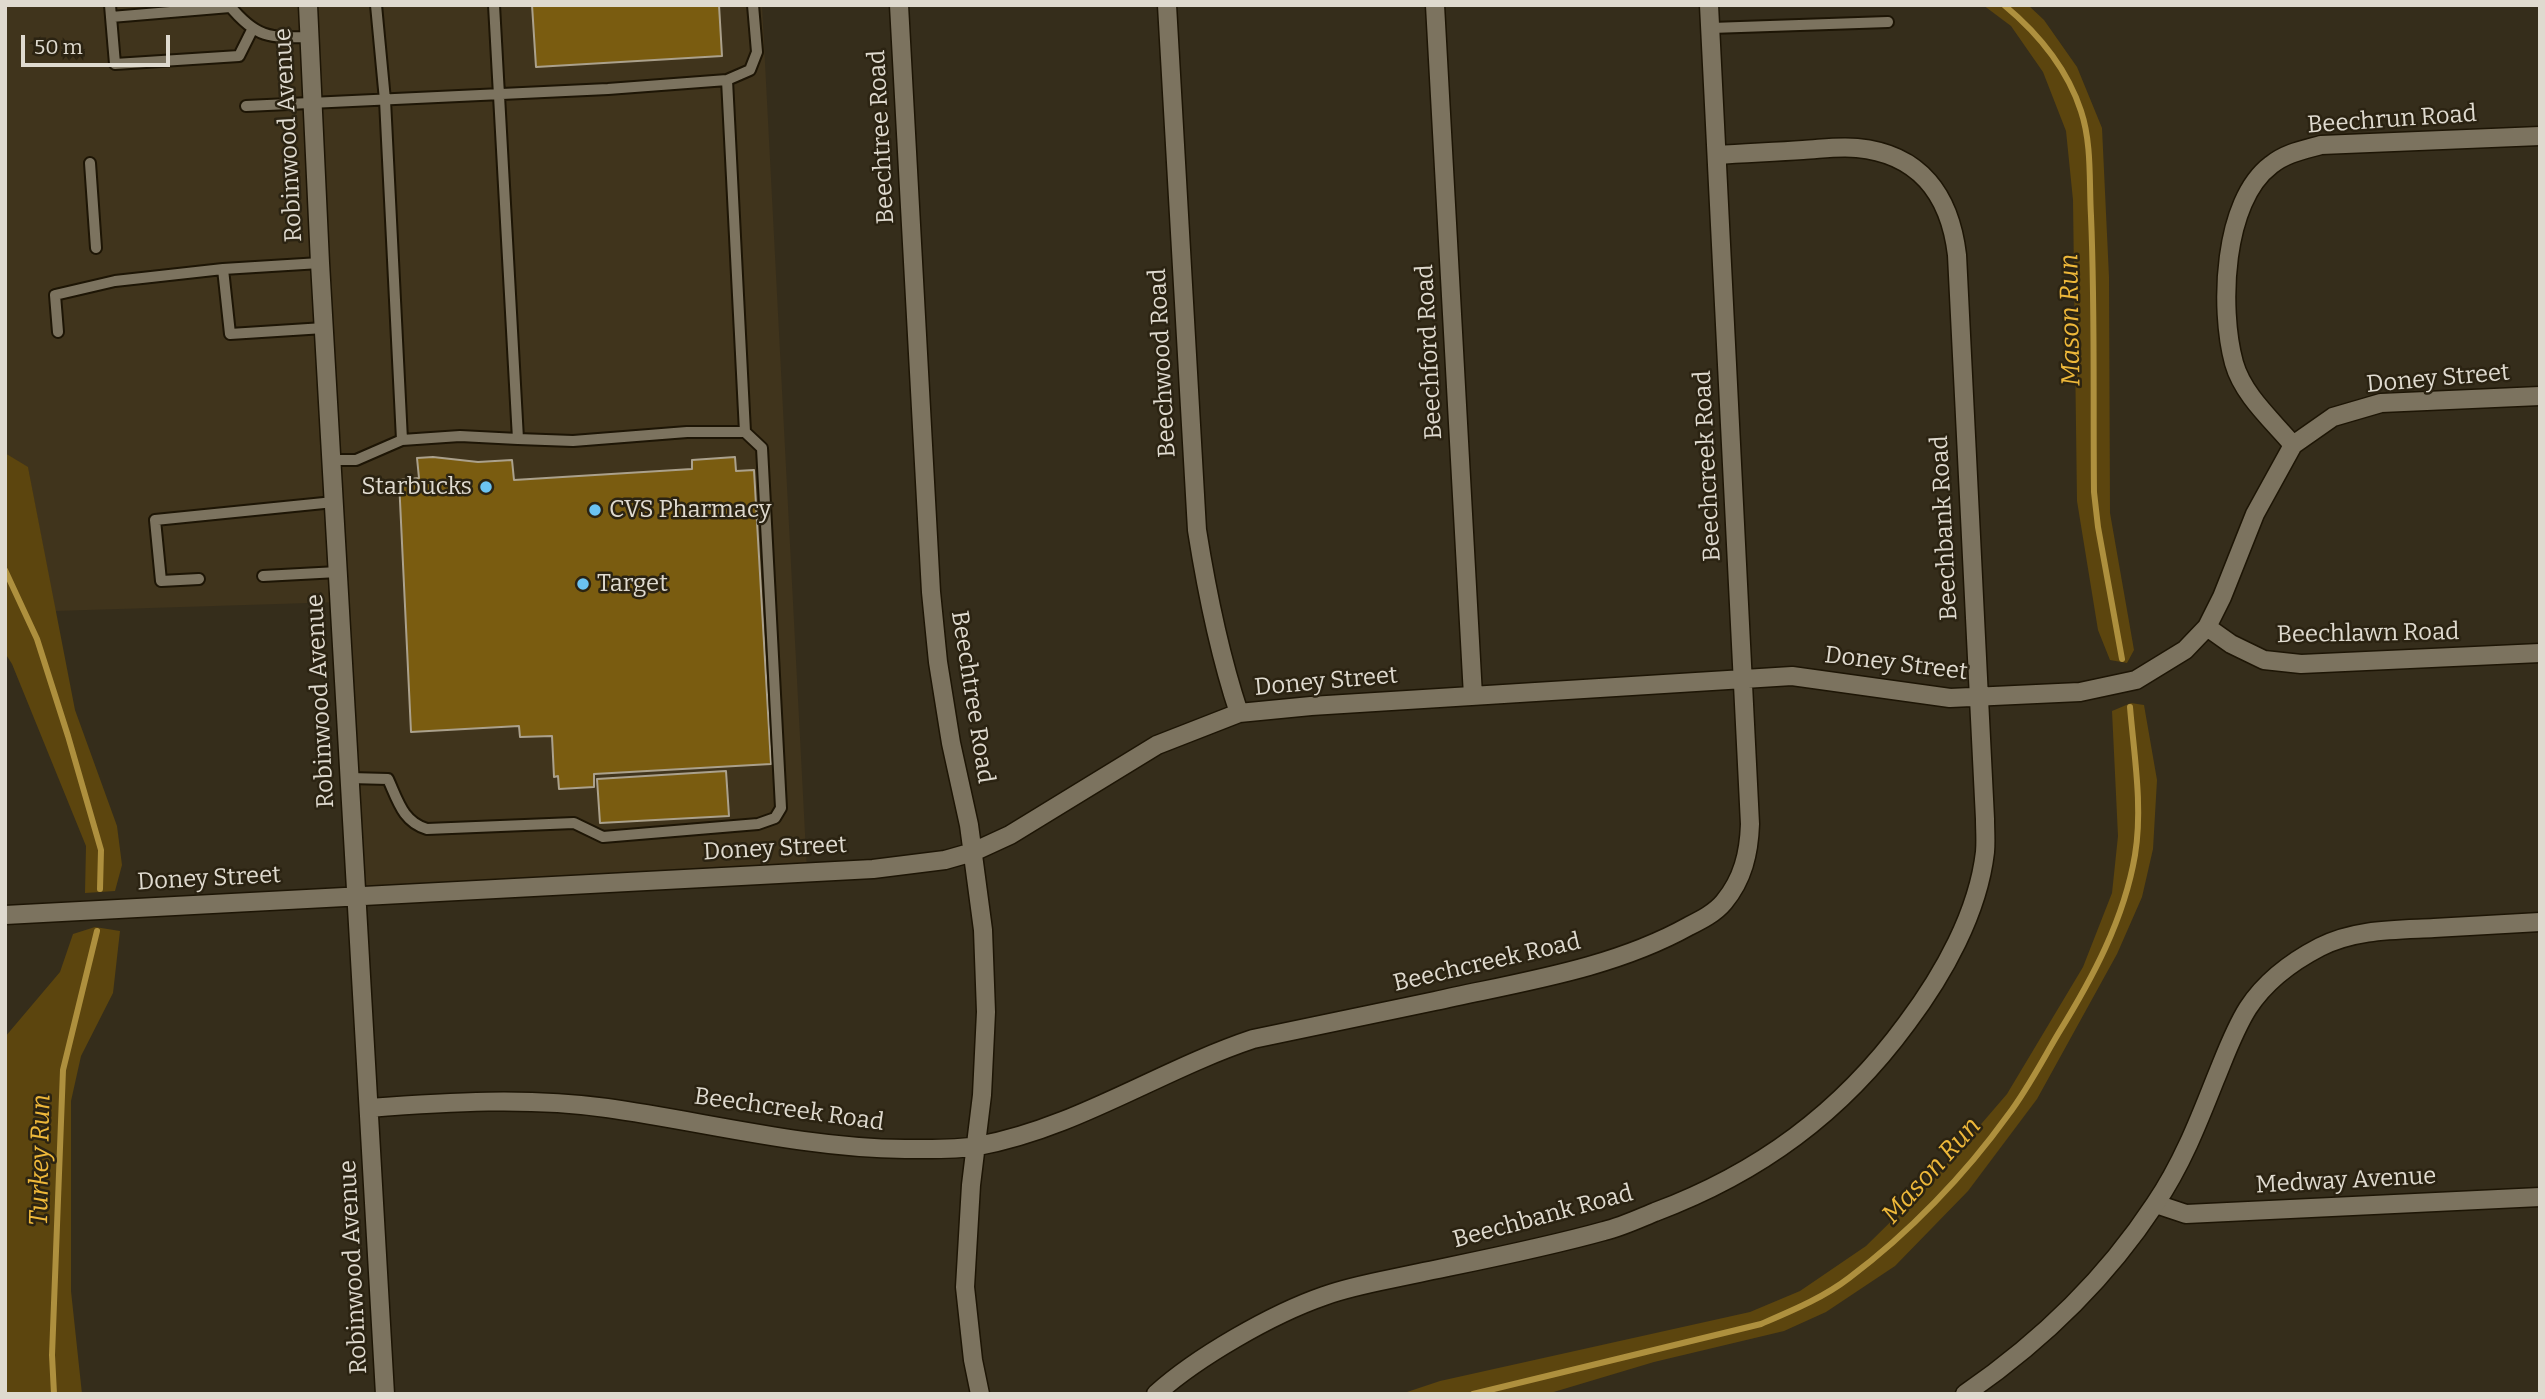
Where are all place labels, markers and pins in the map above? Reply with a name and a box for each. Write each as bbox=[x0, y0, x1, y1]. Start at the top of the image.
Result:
place label: Starbucks bbox=[361, 473, 472, 501]
marker: Starbucks bbox=[478, 479, 494, 495]
place label: CVS Pharmacy bbox=[609, 496, 771, 524]
marker: CVS Pharmacy bbox=[587, 502, 603, 518]
place label: Target bbox=[597, 570, 668, 598]
marker: Target bbox=[575, 576, 591, 592]

